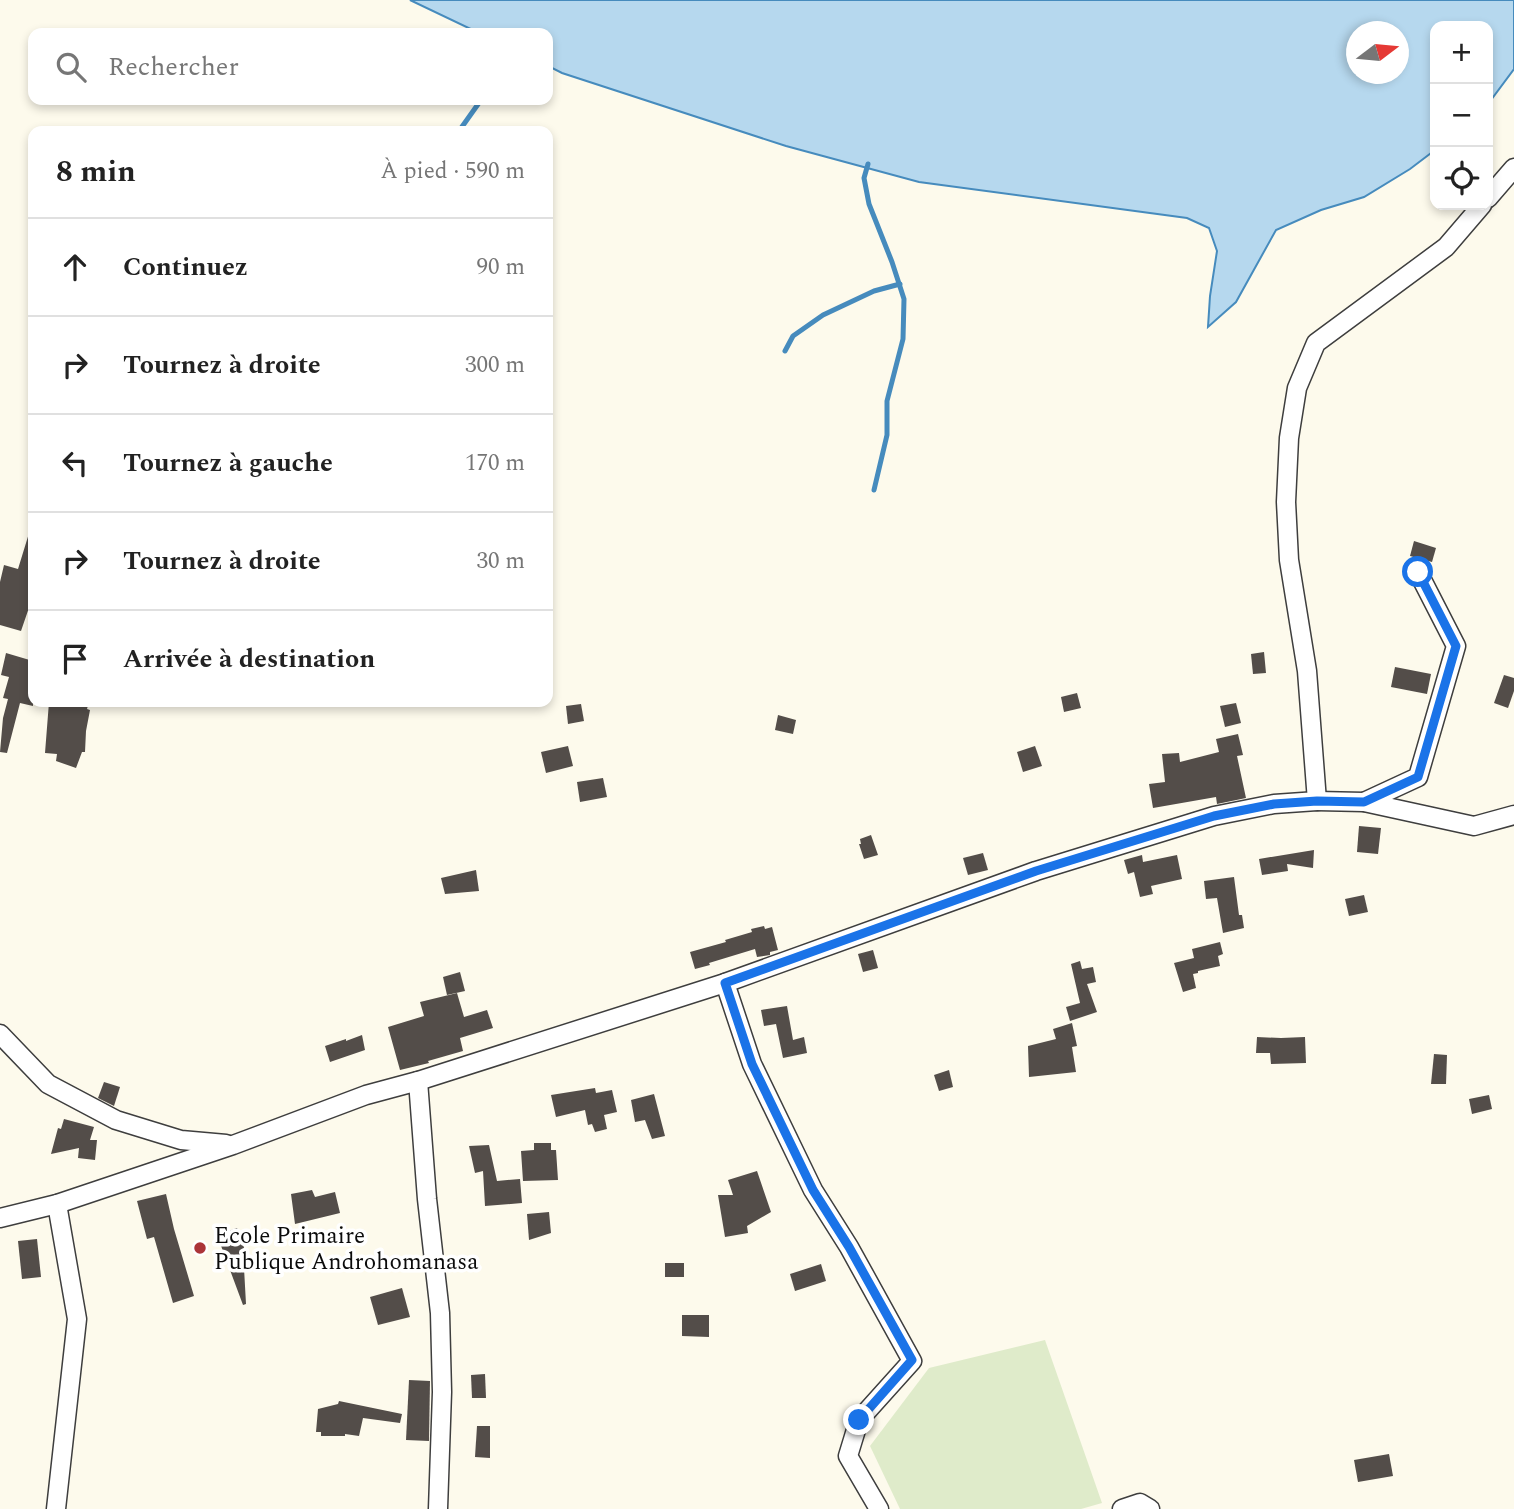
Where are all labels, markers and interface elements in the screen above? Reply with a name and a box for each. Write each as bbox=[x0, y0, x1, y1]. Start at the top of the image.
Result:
north arrow bbox=[1346, 21, 1409, 84]
map controls bbox=[1430, 21, 1493, 210]
button: + bbox=[1430, 21, 1493, 84]
search box bbox=[28, 28, 553, 105]
text: Rechercher bbox=[108, 47, 239, 87]
icon: search bbox=[52, 48, 90, 86]
button: − bbox=[1430, 84, 1493, 147]
button: locate bbox=[1430, 147, 1493, 210]
text: 8 min bbox=[56, 149, 136, 195]
text: À pied · 590 m bbox=[380, 154, 525, 189]
text: Continuez bbox=[123, 247, 248, 287]
icon: ahead bbox=[56, 248, 94, 286]
text: 90 m bbox=[476, 250, 525, 285]
text: Tournez à droite bbox=[123, 345, 321, 385]
icon: right bbox=[56, 346, 94, 384]
text: 300 m bbox=[465, 348, 525, 383]
text: Tournez à gauche bbox=[123, 443, 333, 483]
icon: left bbox=[56, 444, 94, 482]
text: 170 m bbox=[465, 446, 525, 481]
text: Tournez à droite bbox=[123, 541, 321, 581]
icon: right bbox=[56, 542, 94, 580]
text: 30 m bbox=[476, 544, 525, 579]
route start bbox=[1402, 556, 1433, 587]
text: Arrivée à destination bbox=[123, 639, 375, 679]
icon: arrive bbox=[56, 640, 94, 678]
place label: Ecole Primaire Publique Androhomanasa bbox=[214, 1219, 479, 1280]
marker: Ecole Primaire Publique Androhomanasa bbox=[192, 1240, 208, 1256]
route end bbox=[843, 1404, 874, 1435]

